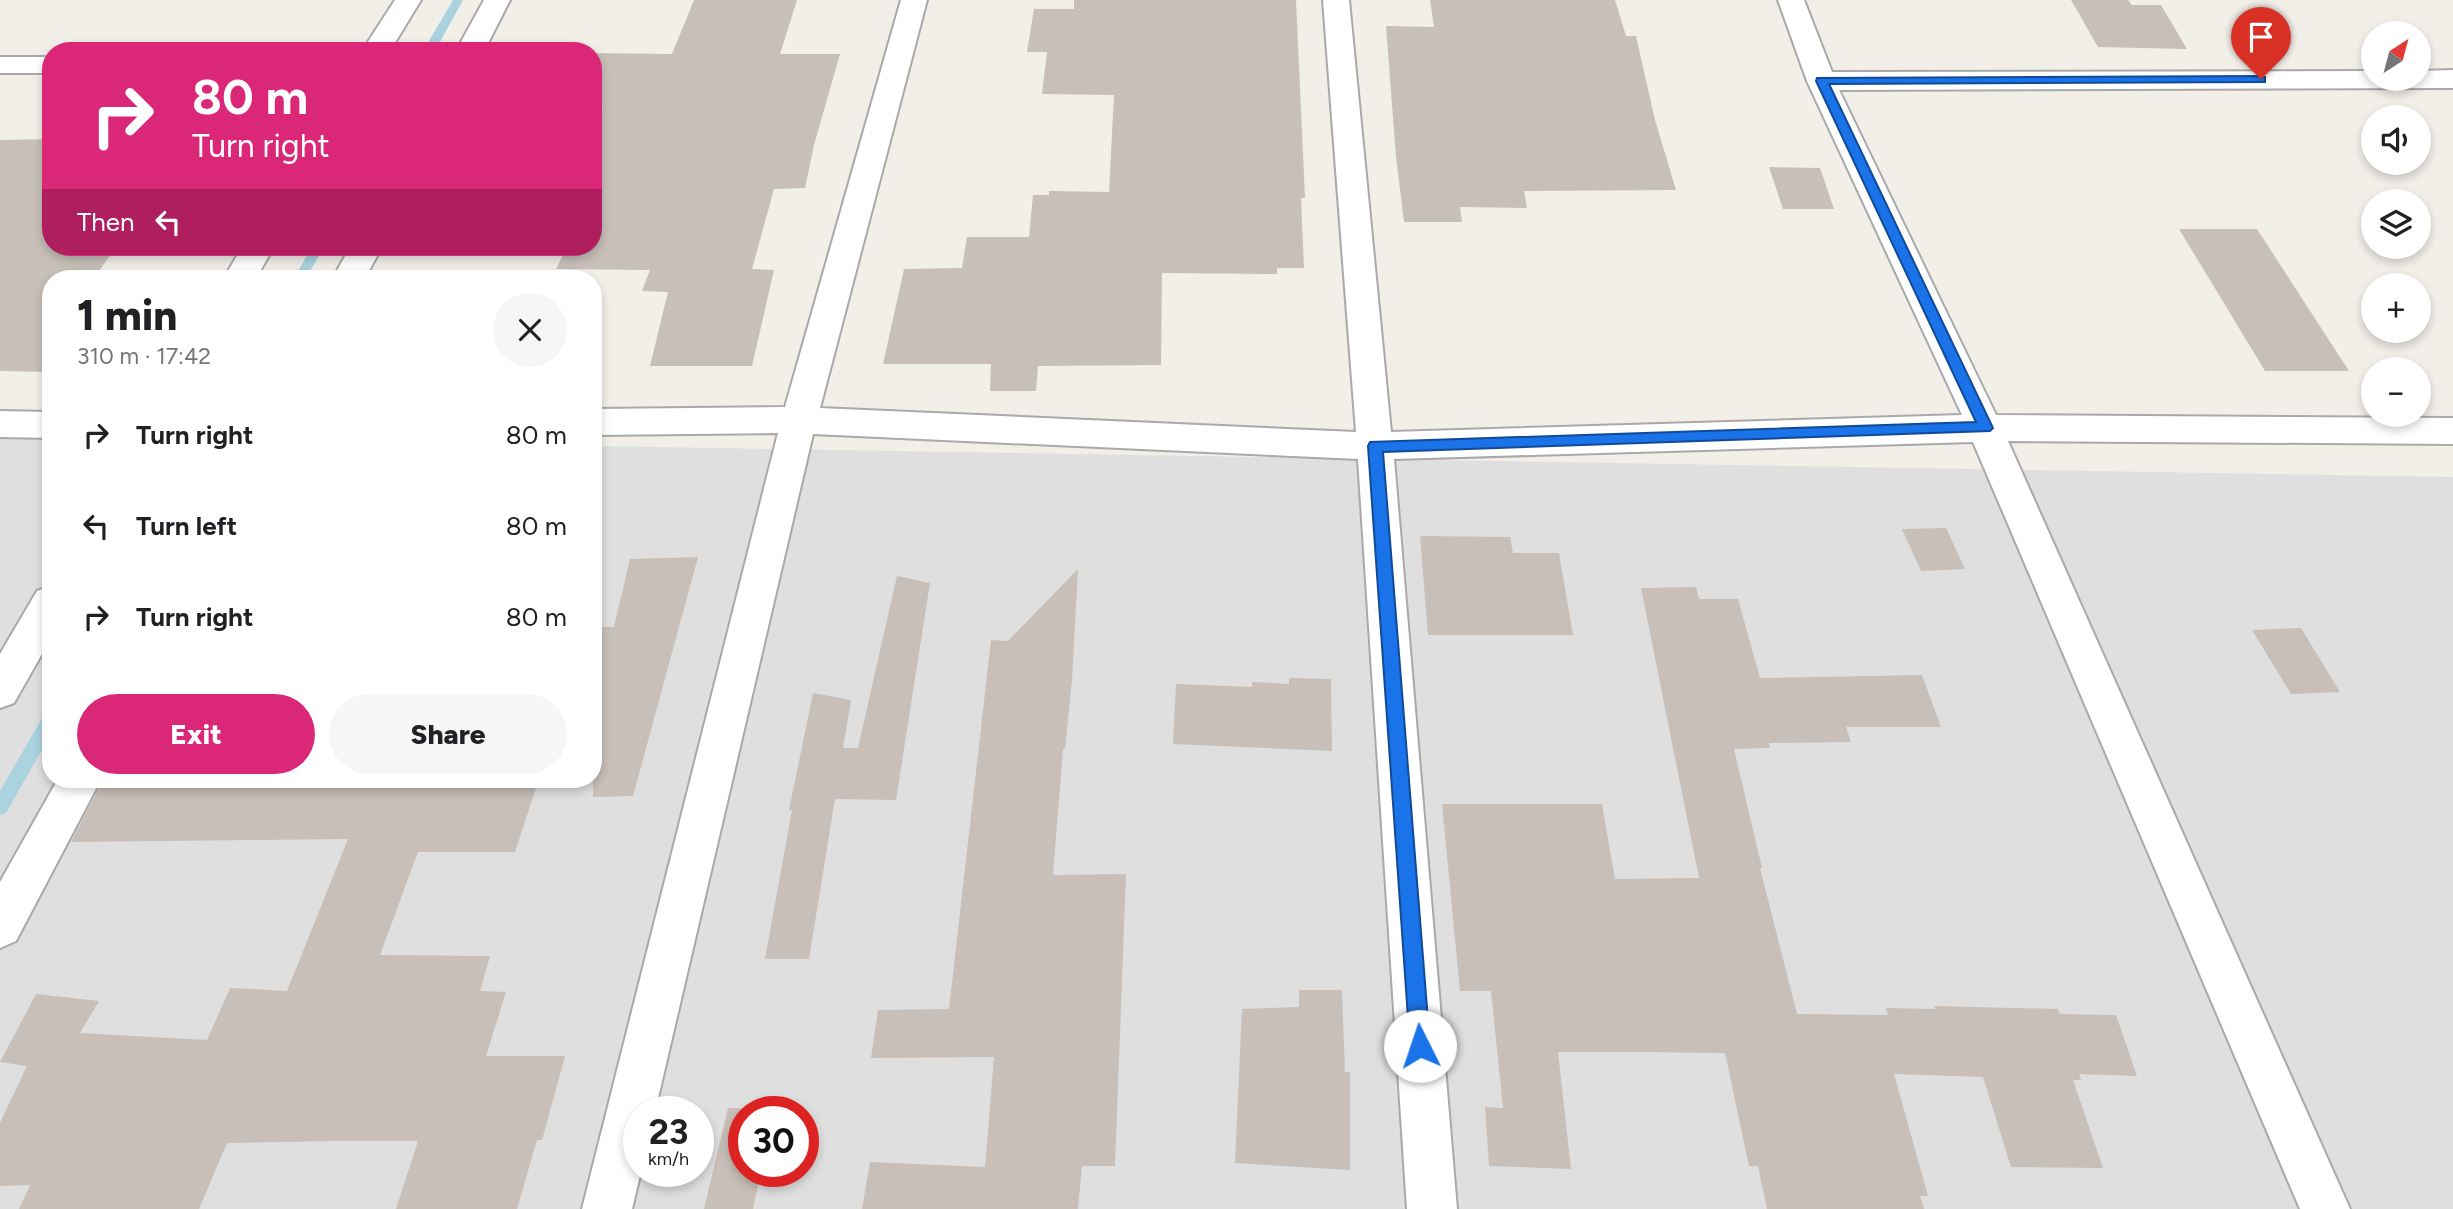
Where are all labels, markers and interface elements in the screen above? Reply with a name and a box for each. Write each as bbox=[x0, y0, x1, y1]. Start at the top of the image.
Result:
pin bbox=[2231, 7, 2291, 79]
icon: arrive bbox=[2242, 18, 2280, 56]
north arrow bbox=[2361, 21, 2431, 91]
map controls bbox=[2361, 21, 2431, 427]
text: 80 m bbox=[192, 67, 308, 126]
icon: right bbox=[77, 70, 168, 161]
button: sound bbox=[2361, 105, 2431, 175]
text: Turn right bbox=[192, 127, 330, 165]
button: layers bbox=[2361, 189, 2431, 259]
icon: left bbox=[149, 203, 187, 241]
text: Then bbox=[77, 206, 135, 238]
button: + bbox=[2361, 273, 2431, 343]
text: 1 min bbox=[77, 290, 177, 341]
button: close bbox=[493, 293, 567, 367]
text: 310 m · 17:42 bbox=[77, 342, 211, 370]
button: − bbox=[2361, 357, 2431, 427]
icon: right bbox=[77, 416, 115, 454]
text: Turn right bbox=[136, 419, 253, 451]
text: 80 m bbox=[506, 419, 567, 451]
icon: left bbox=[77, 507, 115, 545]
text: Turn left bbox=[136, 510, 237, 542]
text: 80 m bbox=[506, 510, 567, 542]
icon: right bbox=[77, 598, 115, 636]
text: Turn right bbox=[136, 601, 253, 633]
text: 80 m bbox=[506, 601, 567, 633]
button: Exit bbox=[77, 694, 315, 774]
button: Share bbox=[329, 694, 567, 774]
position arrow bbox=[1383, 1009, 1457, 1083]
speed limit sign: 30 bbox=[728, 1096, 819, 1187]
text: 23 bbox=[649, 1111, 688, 1153]
text: km/h bbox=[648, 1148, 689, 1170]

